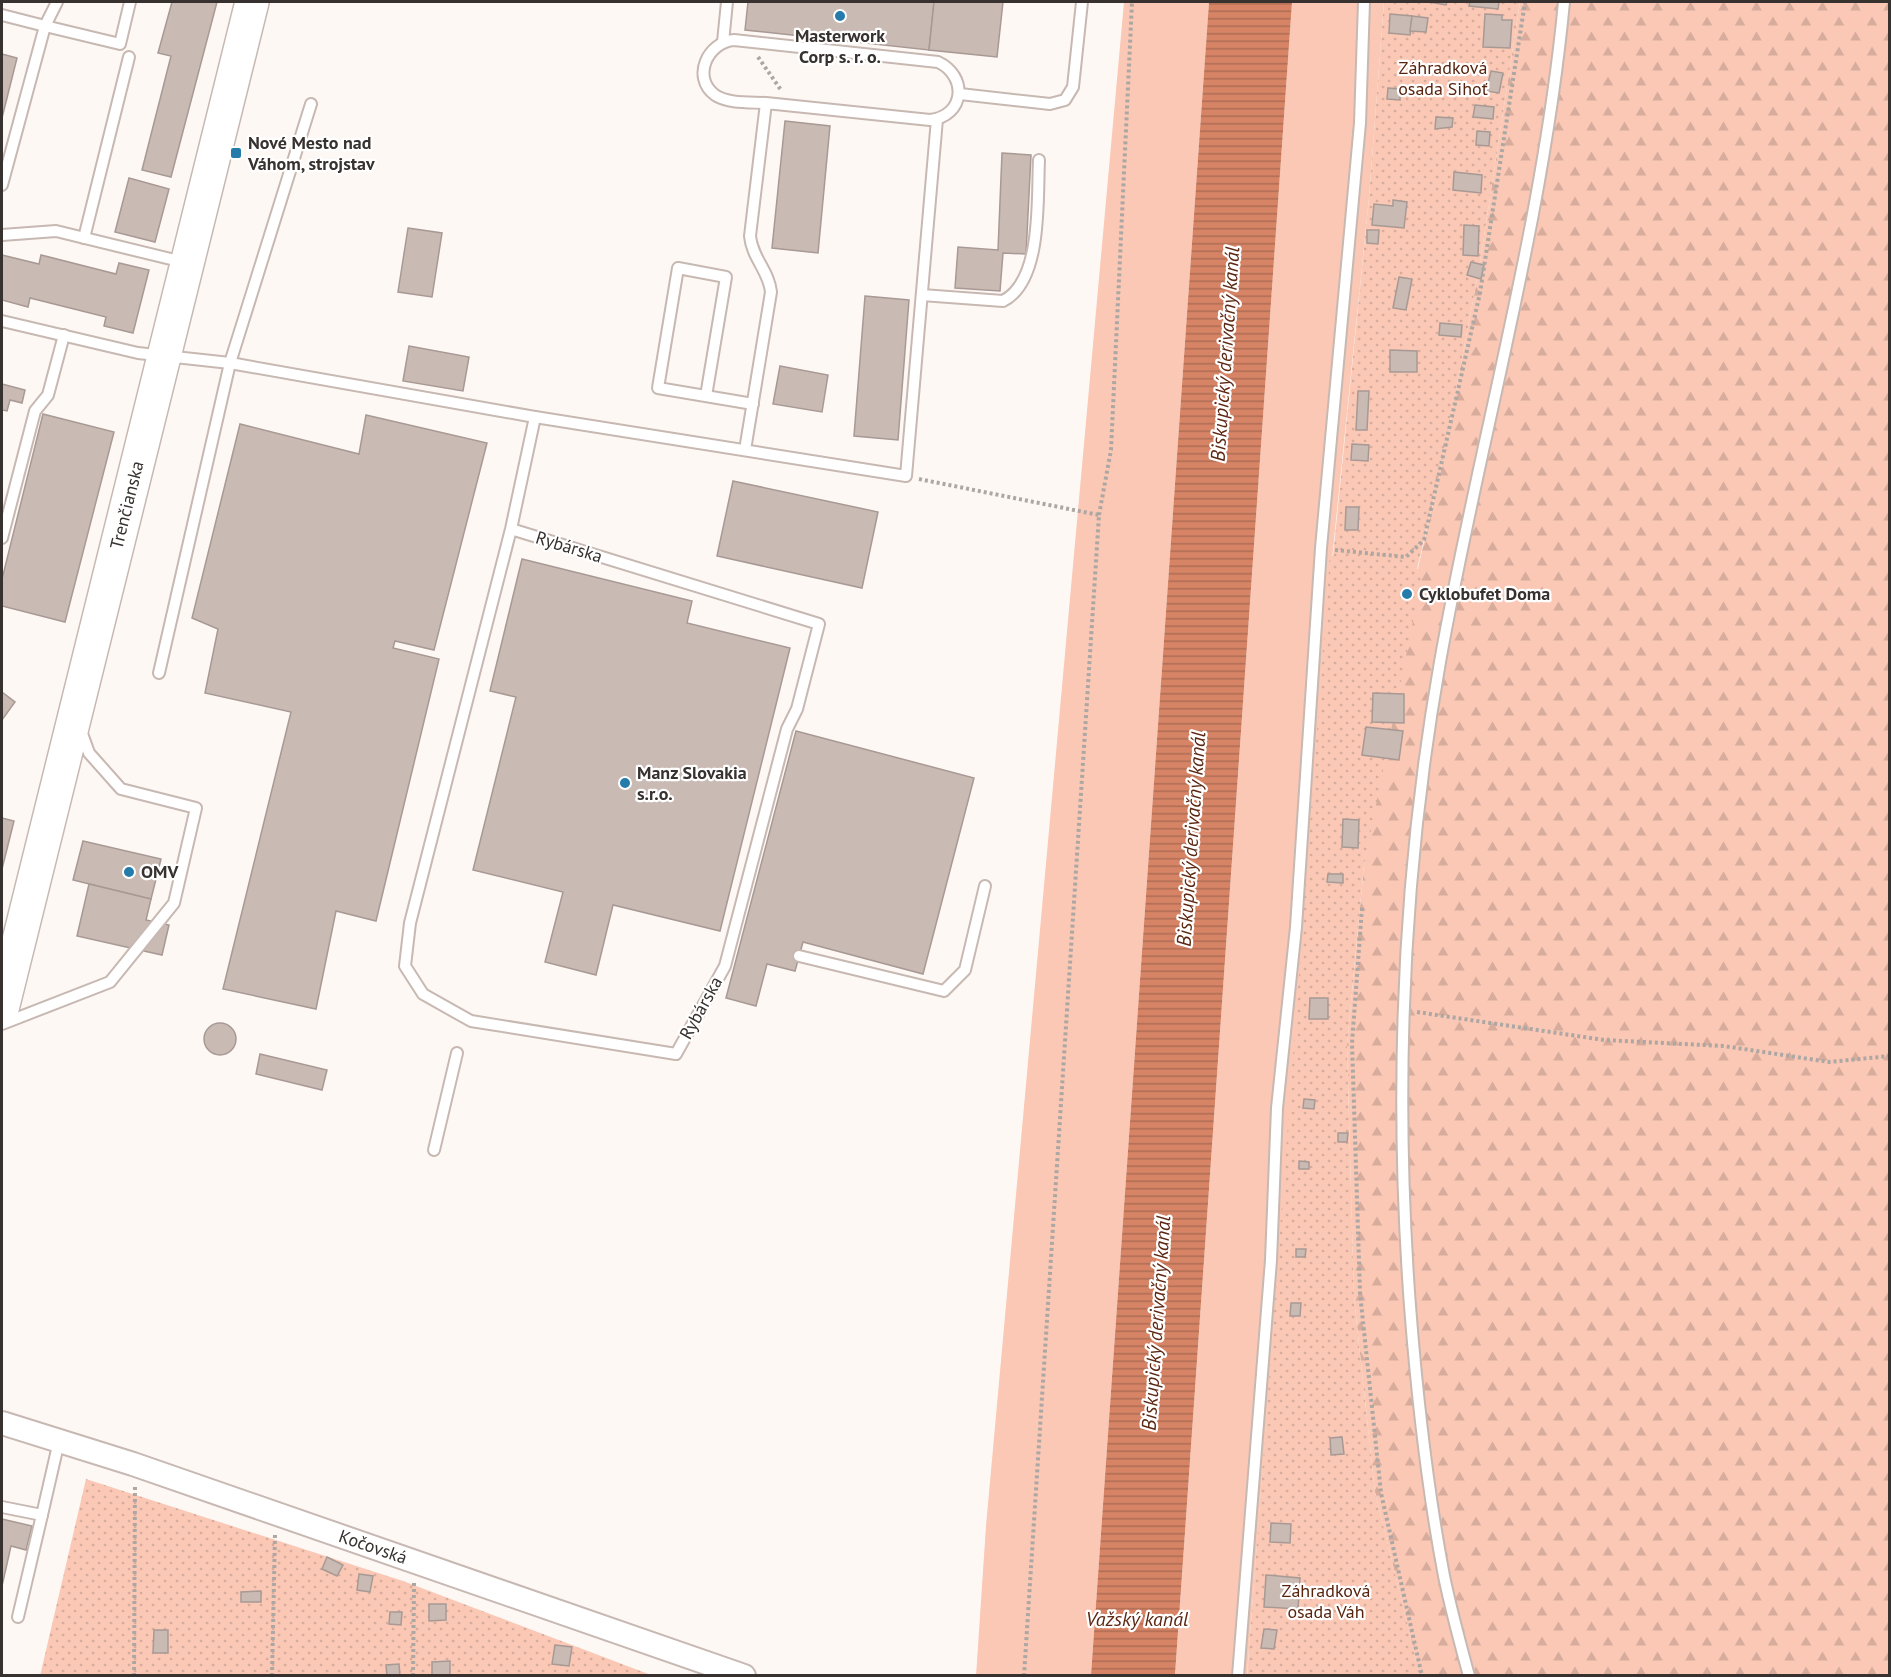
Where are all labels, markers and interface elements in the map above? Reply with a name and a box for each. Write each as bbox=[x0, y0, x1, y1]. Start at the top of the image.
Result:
marker: Masterwork Corp s. r. o. bbox=[833, 9, 847, 23]
place label: Masterwork Corp s. r. o. bbox=[795, 24, 885, 68]
park label: Záhradková osada Sihoť bbox=[1398, 56, 1488, 100]
place label: Nové Mesto nad Váhom, strojstav bbox=[247, 131, 375, 175]
marker: Nové Mesto nad Váhom, strojstav bbox=[229, 146, 243, 160]
water label: Biskupický derivačný kanál bbox=[1205, 245, 1246, 462]
street label: Trenčianska bbox=[104, 458, 149, 551]
street label: Rybárska bbox=[533, 526, 605, 568]
place label: Cyklobufet Doma bbox=[1419, 582, 1550, 605]
marker: Cyklobufet Doma bbox=[1400, 587, 1414, 601]
water label: Biskupický derivačný kanál bbox=[1171, 730, 1212, 947]
place label: Manz Slovakia s.r.o. bbox=[637, 761, 747, 805]
marker: Manz Slovakia s.r.o. bbox=[618, 776, 632, 790]
place label: OMV bbox=[141, 860, 178, 883]
marker: OMV bbox=[122, 865, 136, 879]
street label: Rybárska bbox=[674, 972, 727, 1043]
water label: Biskupický derivačný kanál bbox=[1136, 1214, 1177, 1431]
street label: Kočovská bbox=[336, 1524, 410, 1569]
park label: Záhradková osada Váh bbox=[1282, 1579, 1370, 1623]
water label: Važský kanál bbox=[1086, 1606, 1189, 1632]

